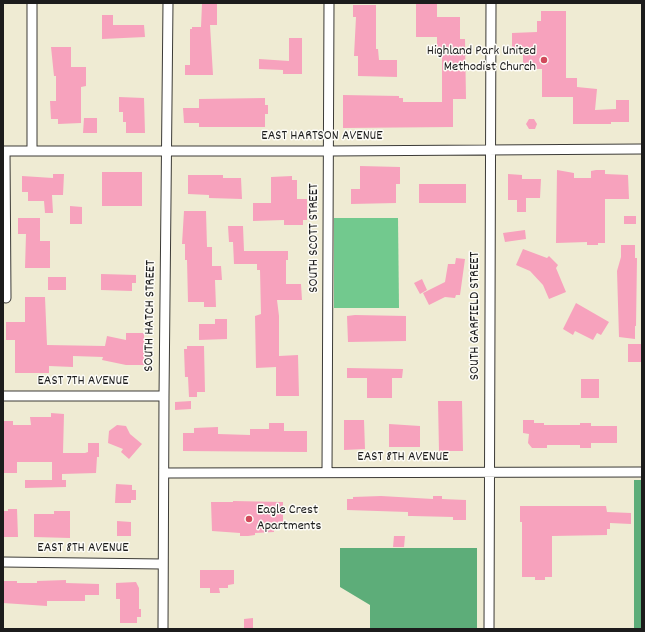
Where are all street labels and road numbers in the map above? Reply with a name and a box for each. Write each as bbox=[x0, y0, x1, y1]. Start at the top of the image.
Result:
street label: EAST HARTSON AVENUE bbox=[261, 129, 383, 145]
street label: SOUTH SCOTT STREET bbox=[307, 183, 323, 293]
street label: SOUTH GARFIELD STREET bbox=[468, 252, 484, 380]
street label: SOUTH HATCH STREET bbox=[142, 260, 160, 372]
street label: EAST 7TH AVENUE bbox=[37, 374, 129, 390]
street label: EAST 8TH AVENUE bbox=[357, 450, 449, 466]
street label: EAST 8TH AVENUE bbox=[37, 541, 129, 557]

